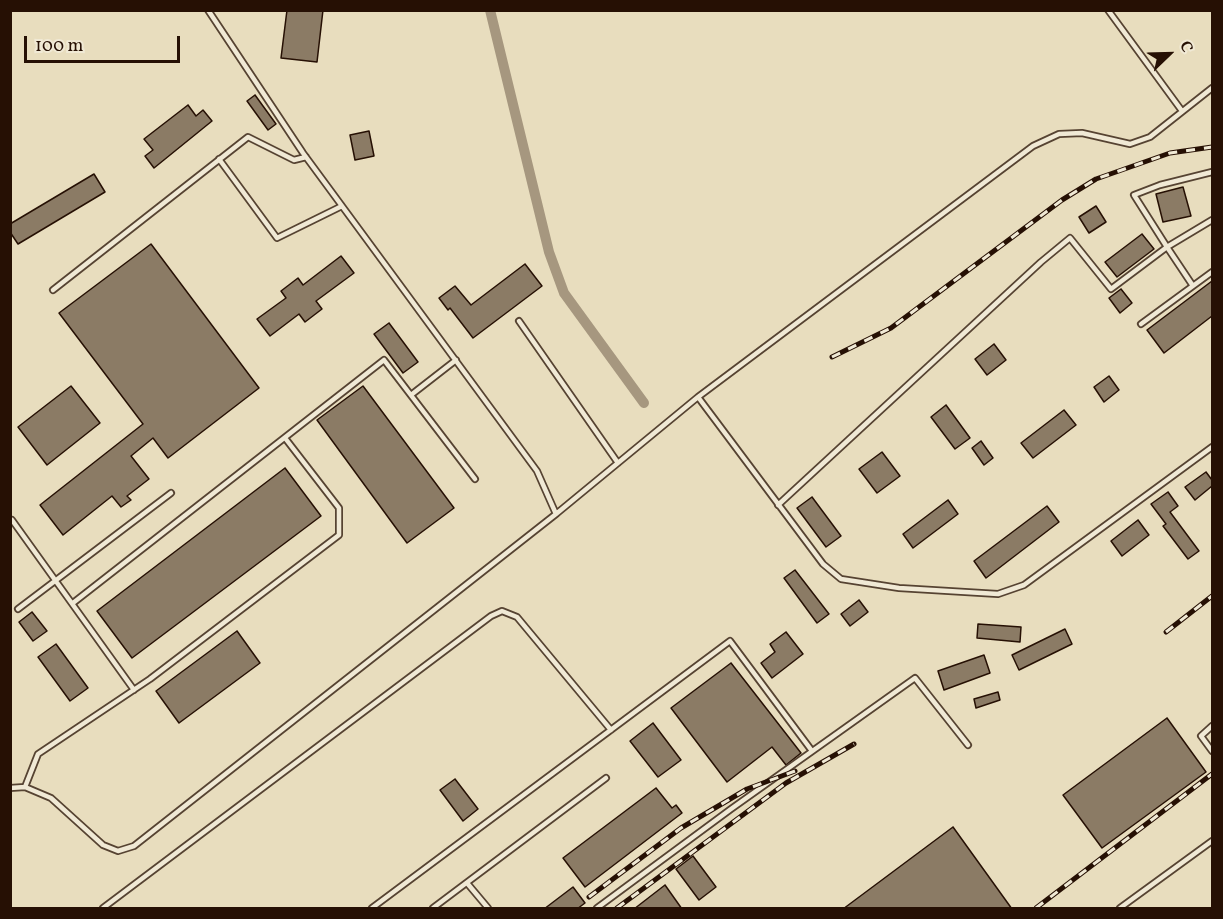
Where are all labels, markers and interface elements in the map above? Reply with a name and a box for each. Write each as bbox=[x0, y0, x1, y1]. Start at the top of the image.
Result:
scale bar bbox=[27, 24, 183, 62]
north arrow bbox=[1139, 24, 1199, 84]
text: 100 m bbox=[35, 34, 84, 59]
text: С bbox=[1173, 38, 1198, 56]

